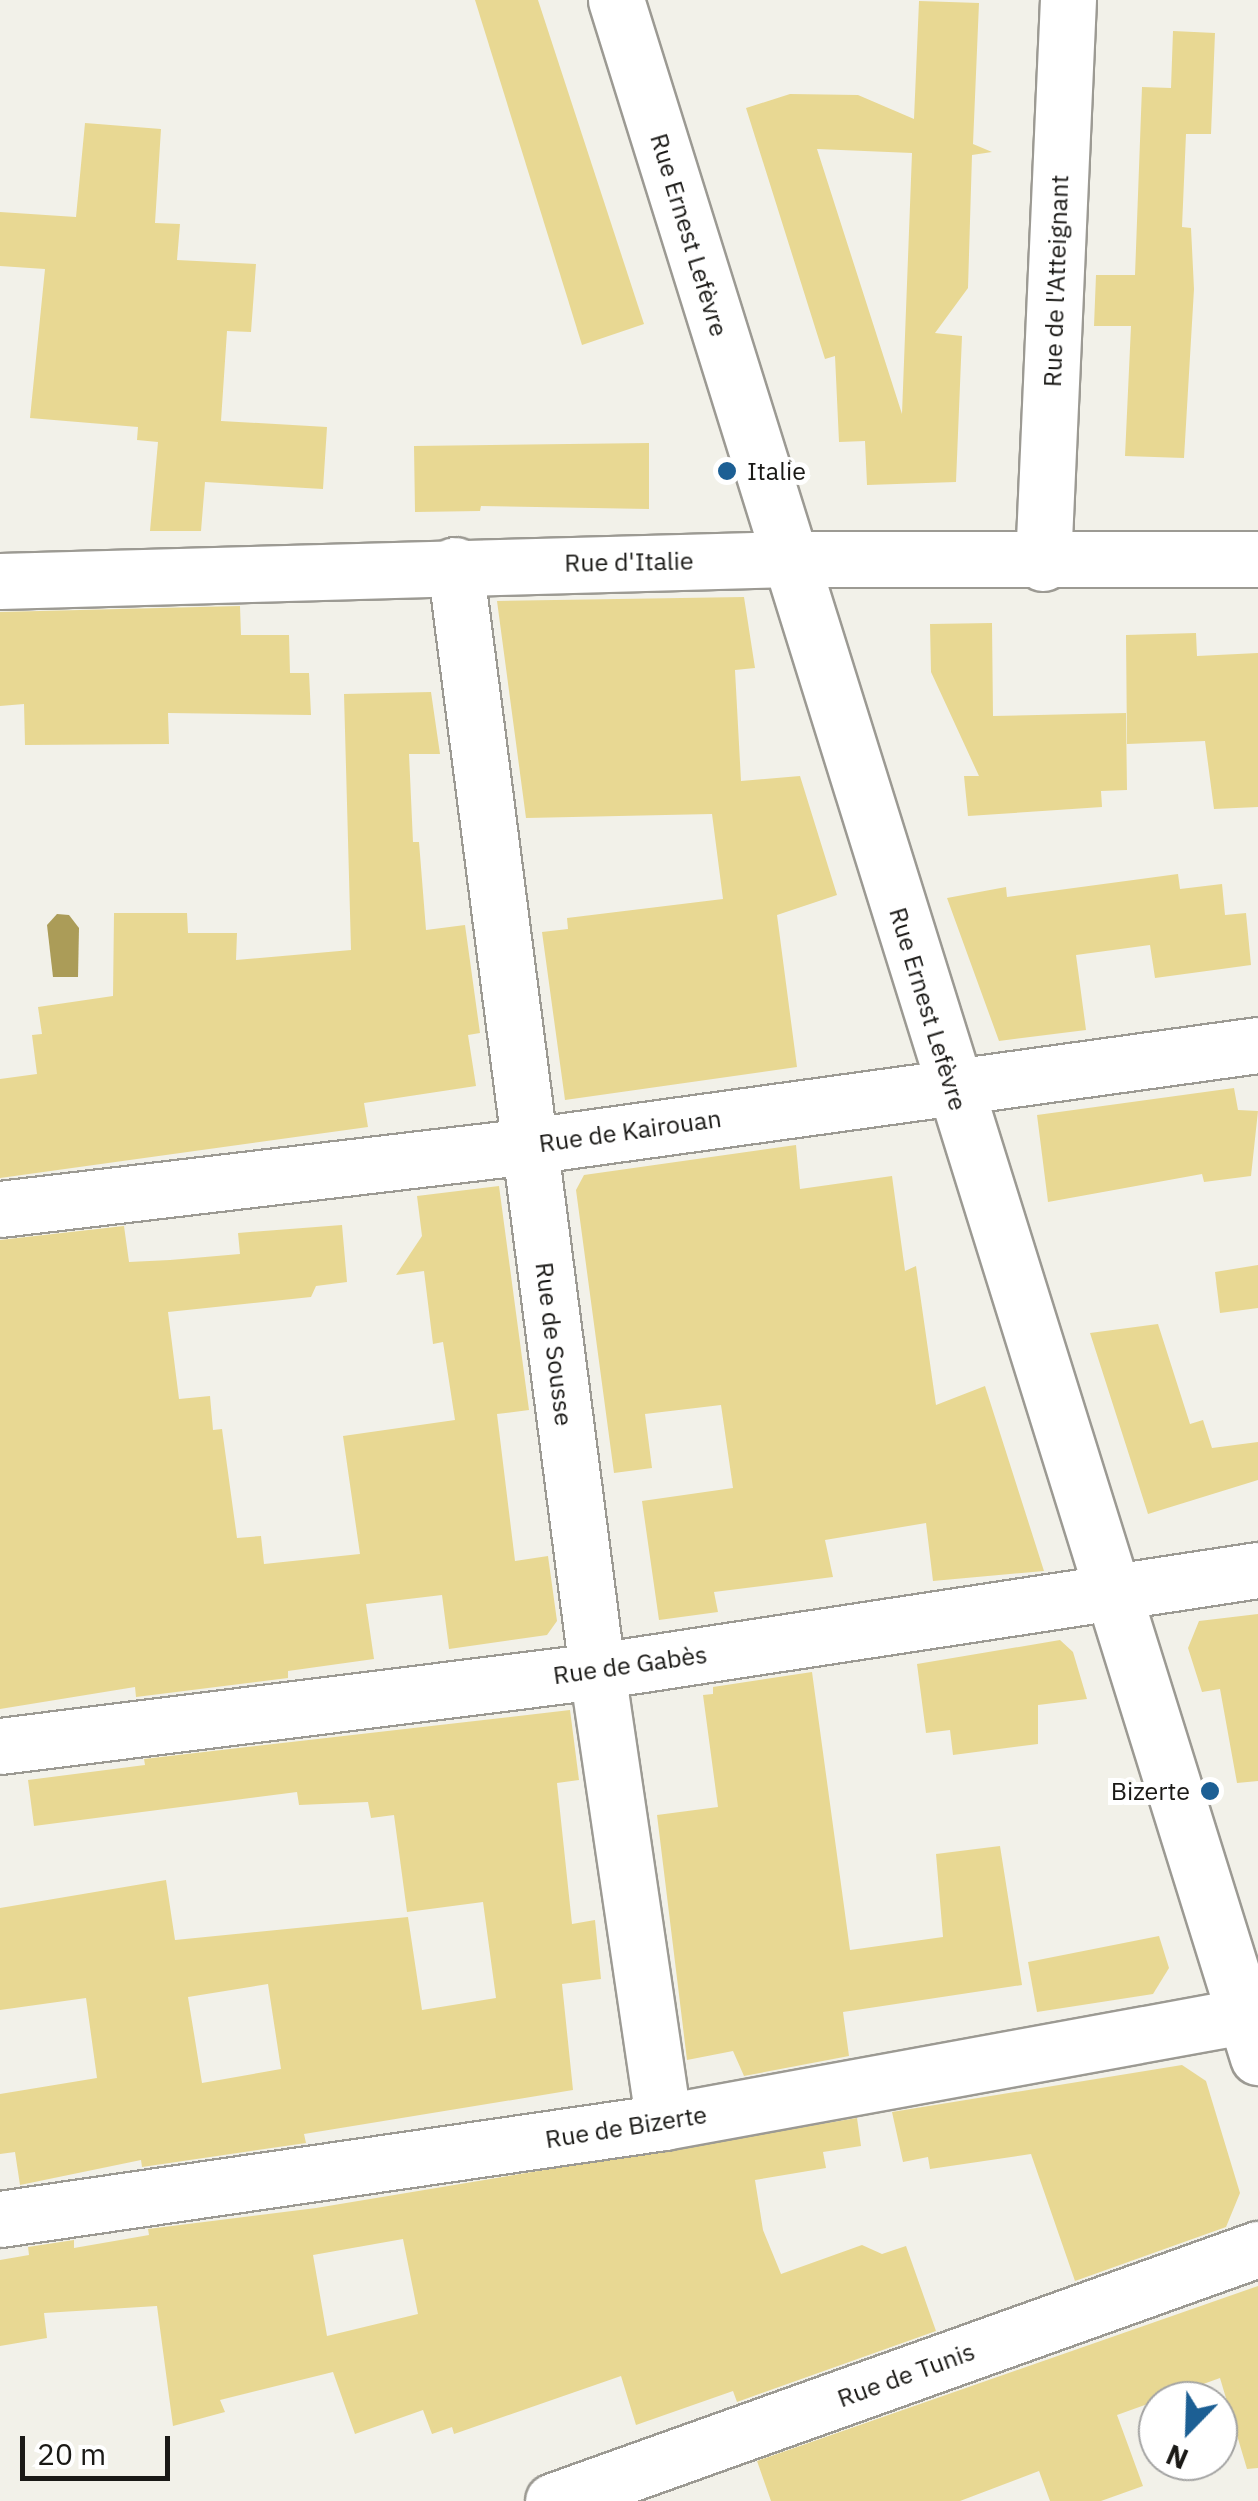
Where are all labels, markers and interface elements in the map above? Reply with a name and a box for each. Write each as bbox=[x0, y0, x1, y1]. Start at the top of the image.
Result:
street label: Rue Ernest Lefèvre bbox=[644, 130, 734, 340]
street label: Rue de l'Atteignant bbox=[1037, 174, 1075, 388]
place label: Italie bbox=[747, 456, 806, 486]
marker: Italie bbox=[716, 460, 738, 482]
street label: Rue d'Italie bbox=[564, 546, 694, 578]
street label: Rue Ernest Lefèvre bbox=[883, 904, 973, 1114]
street label: Rue de Kairouan bbox=[537, 1103, 723, 1159]
street label: Rue de Sousse bbox=[529, 1260, 579, 1428]
street label: Rue de Gabès bbox=[551, 1639, 709, 1691]
place label: Bizerte bbox=[1111, 1776, 1190, 1806]
marker: Bizerte bbox=[1199, 1780, 1221, 1802]
street label: Rue de Bizerte bbox=[543, 2099, 709, 2155]
street label: Rue de Tunis bbox=[833, 2336, 979, 2414]
north arrow bbox=[1138, 2381, 1238, 2481]
scale bar bbox=[25, 2416, 175, 2478]
text: 20 m bbox=[37, 2434, 106, 2473]
text: N bbox=[1160, 2436, 1193, 2478]

